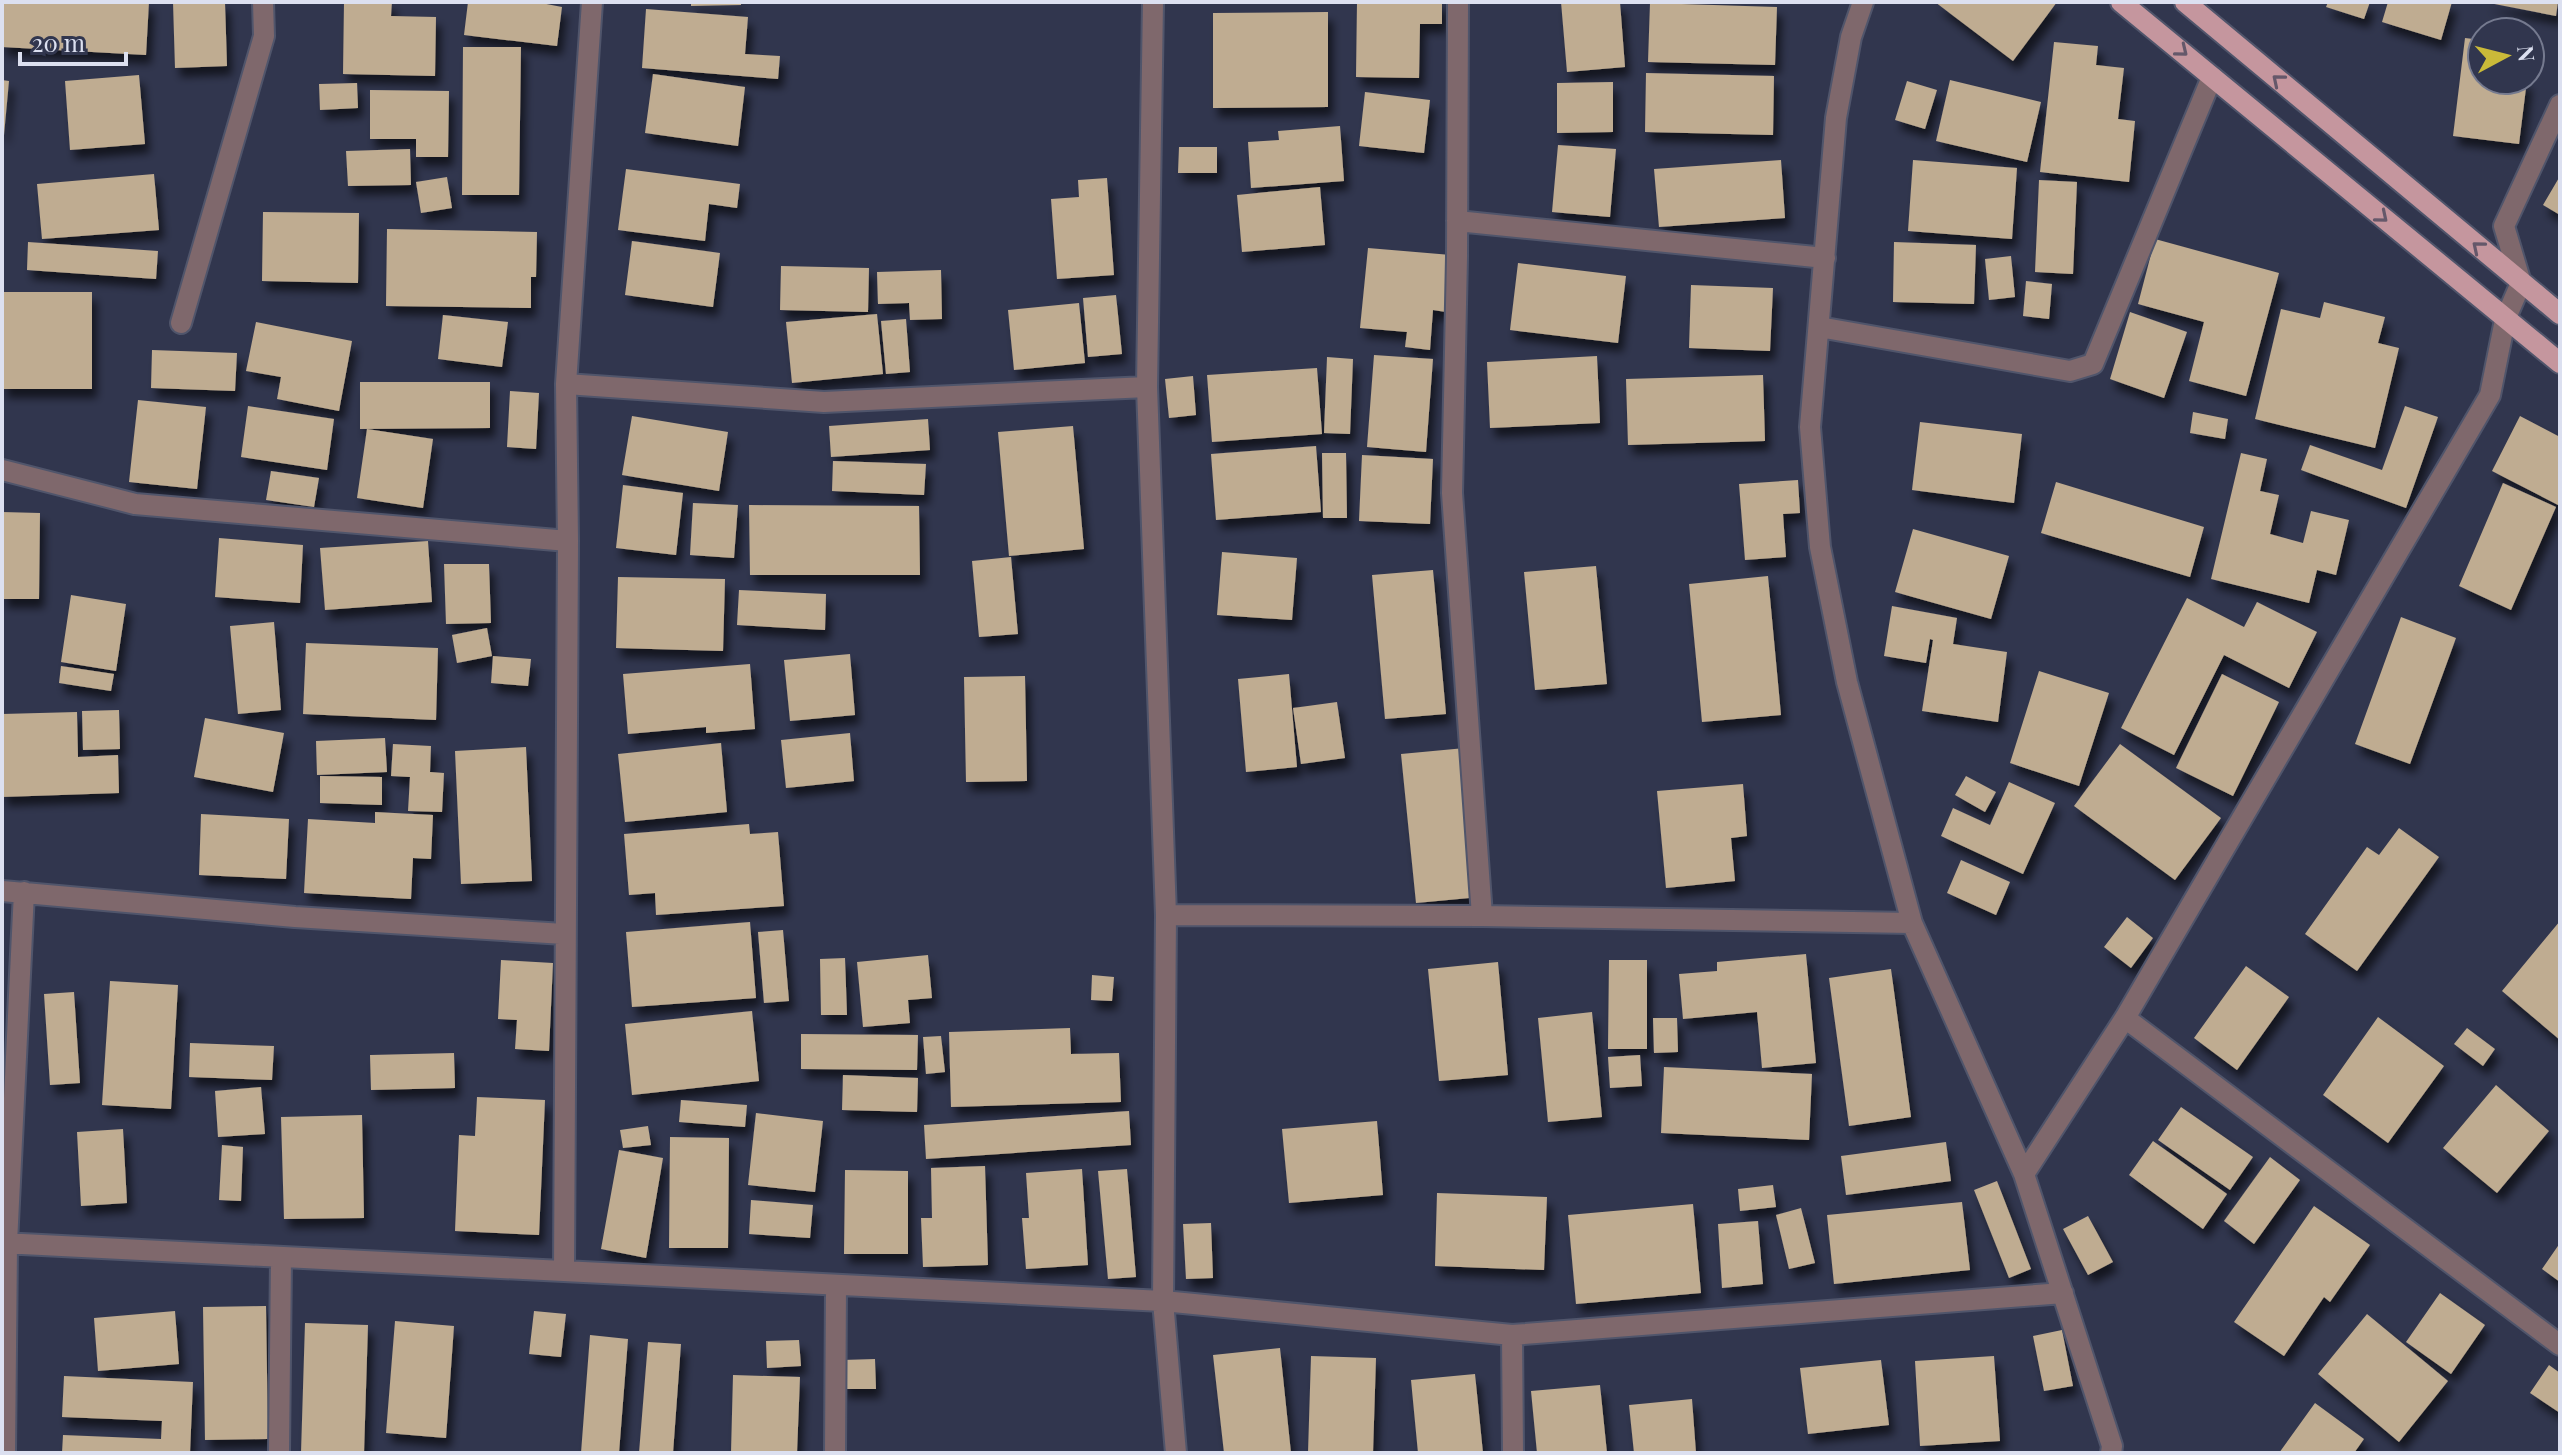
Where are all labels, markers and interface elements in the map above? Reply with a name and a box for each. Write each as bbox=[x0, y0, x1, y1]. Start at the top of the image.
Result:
scale bar bbox=[20, 16, 126, 66]
north arrow bbox=[2466, 16, 2546, 96]
text: 20 m bbox=[32, 26, 85, 58]
one-way arrow bbox=[2172, 42, 2187, 56]
text: N bbox=[2511, 44, 2543, 63]
one-way arrow bbox=[2273, 75, 2288, 90]
one-way arrow bbox=[2372, 207, 2387, 222]
one-way arrow bbox=[2473, 242, 2487, 257]

